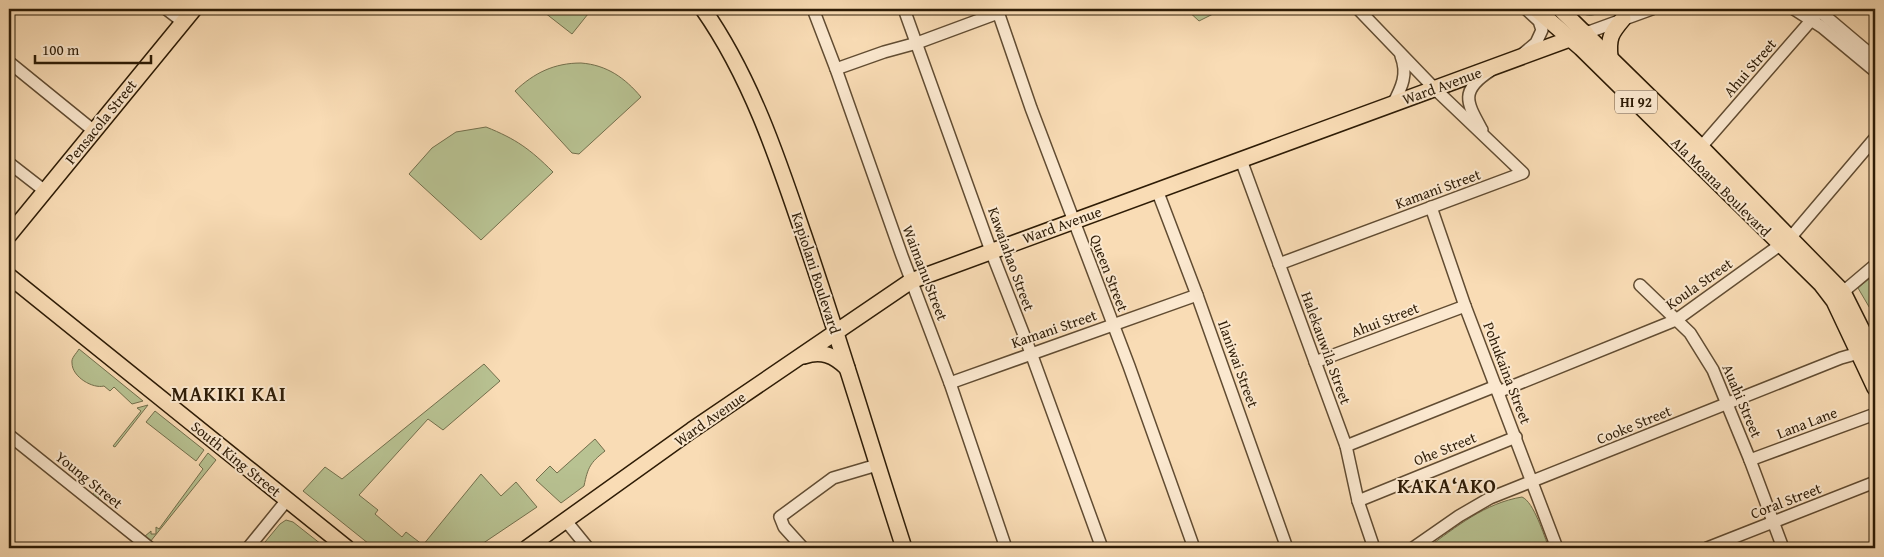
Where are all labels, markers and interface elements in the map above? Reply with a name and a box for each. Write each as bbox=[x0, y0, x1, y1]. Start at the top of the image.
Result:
scale bar bbox=[35, 32, 151, 64]
street label: Ahui Street bbox=[1718, 33, 1781, 101]
text: 100 m bbox=[42, 39, 80, 60]
street label: Ward Avenue bbox=[1399, 62, 1484, 110]
street label: Pensacola Street bbox=[60, 74, 142, 168]
road number: HI 92 bbox=[1615, 90, 1657, 114]
street label: Ala Moana Boulevard bbox=[1667, 132, 1776, 241]
street label: Kamani Street bbox=[1392, 163, 1484, 214]
street label: Ward Avenue bbox=[1019, 201, 1104, 249]
street label: Kawaiahao Street bbox=[983, 204, 1040, 314]
street label: Kapiolani Boulevard bbox=[787, 209, 846, 336]
street label: Waimanu Street bbox=[898, 222, 954, 324]
street label: Queen Street bbox=[1085, 231, 1134, 315]
street label: Koula Street bbox=[1661, 252, 1737, 314]
street label: Halekauwila Street bbox=[1296, 289, 1357, 408]
street label: Ahui Street bbox=[1348, 297, 1422, 342]
street label: Kamani Street bbox=[1008, 304, 1100, 353]
street label: Ilaniwai Street bbox=[1213, 317, 1264, 411]
street label: Pohukaina Street bbox=[1478, 319, 1537, 428]
street label: Auahi Street bbox=[1718, 361, 1768, 442]
district label: MAKIKI KAI bbox=[171, 379, 287, 408]
street label: Ward Avenue bbox=[670, 386, 750, 451]
street label: Cooke Street bbox=[1593, 400, 1675, 449]
street label: Lana Lane bbox=[1774, 401, 1840, 444]
street label: South King Street bbox=[187, 416, 286, 502]
street label: Ohe Street bbox=[1410, 426, 1480, 471]
street label: Young Street bbox=[51, 446, 128, 514]
district label: KAKA‘AKO bbox=[1397, 471, 1497, 500]
street label: Coral Street bbox=[1747, 477, 1825, 524]

